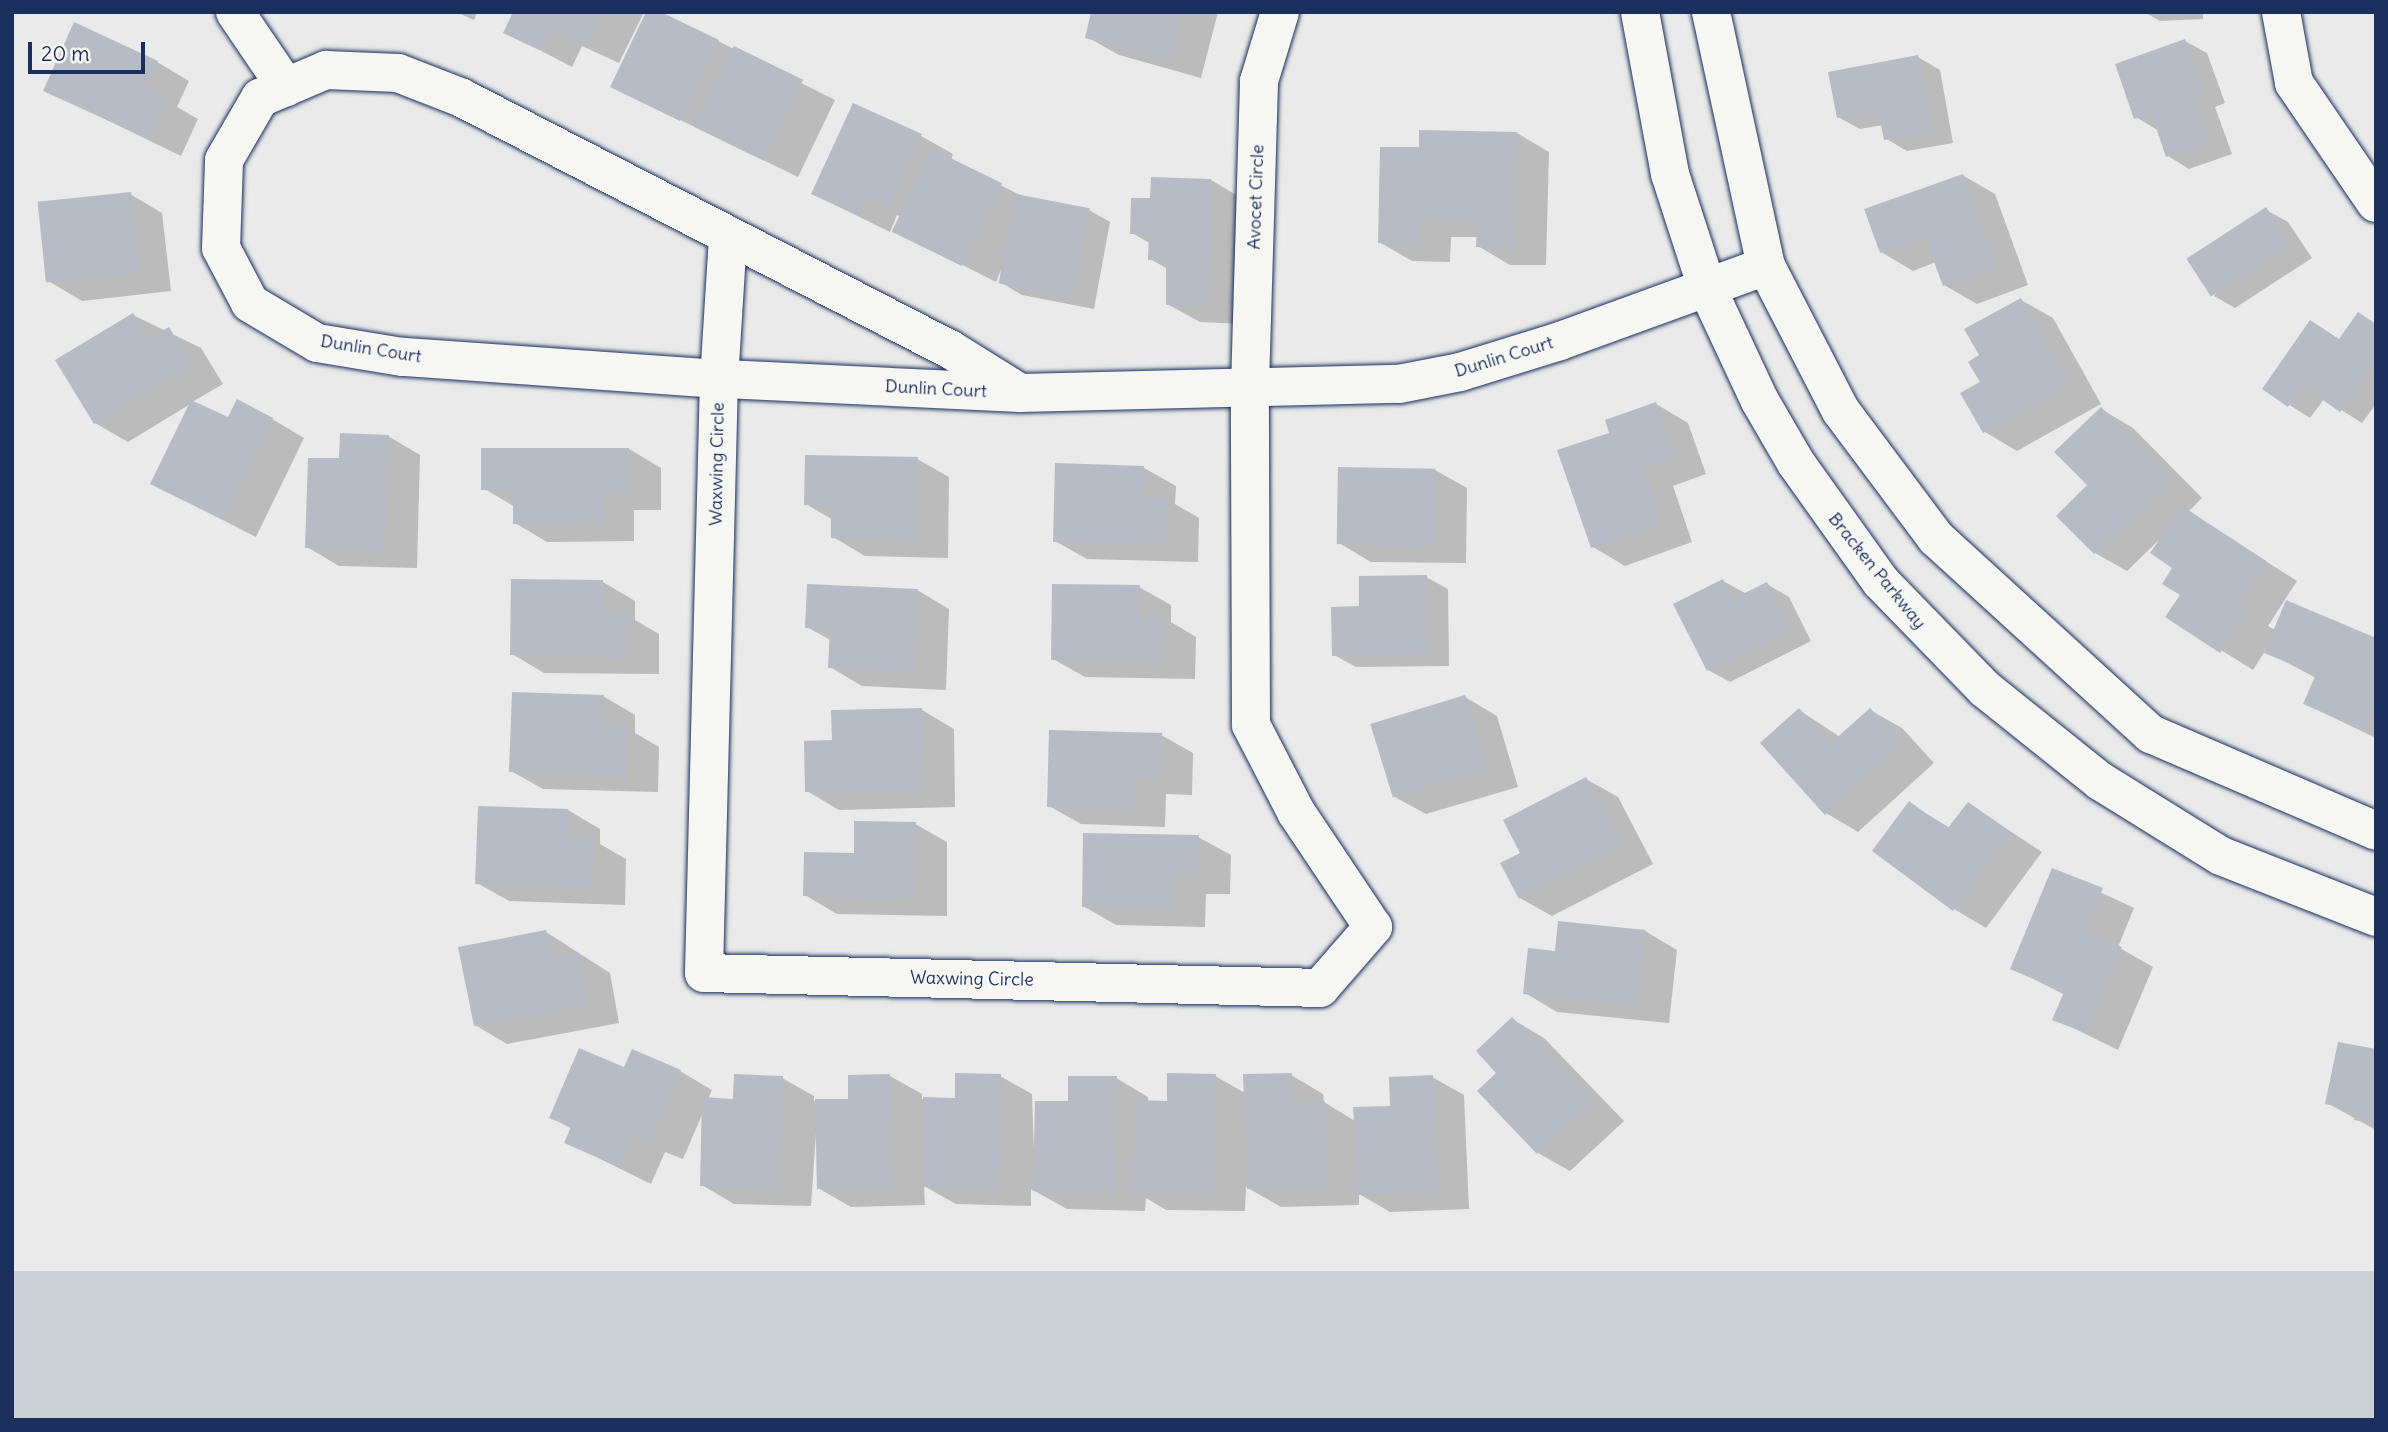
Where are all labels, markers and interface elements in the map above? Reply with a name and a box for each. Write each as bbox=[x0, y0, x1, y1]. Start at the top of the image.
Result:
scale bar bbox=[32, 28, 149, 72]
text: 20 m bbox=[41, 40, 90, 67]
street label: Avocet Circle bbox=[1243, 144, 1269, 250]
street label: Dunlin Court bbox=[319, 330, 423, 368]
street label: Dunlin Court bbox=[1452, 332, 1556, 382]
street label: Dunlin Court bbox=[884, 376, 988, 402]
street label: Waxwing Circle bbox=[705, 402, 729, 526]
street label: Bracken Parkway bbox=[1823, 508, 1931, 634]
street label: Waxwing Circle bbox=[910, 967, 1034, 991]

